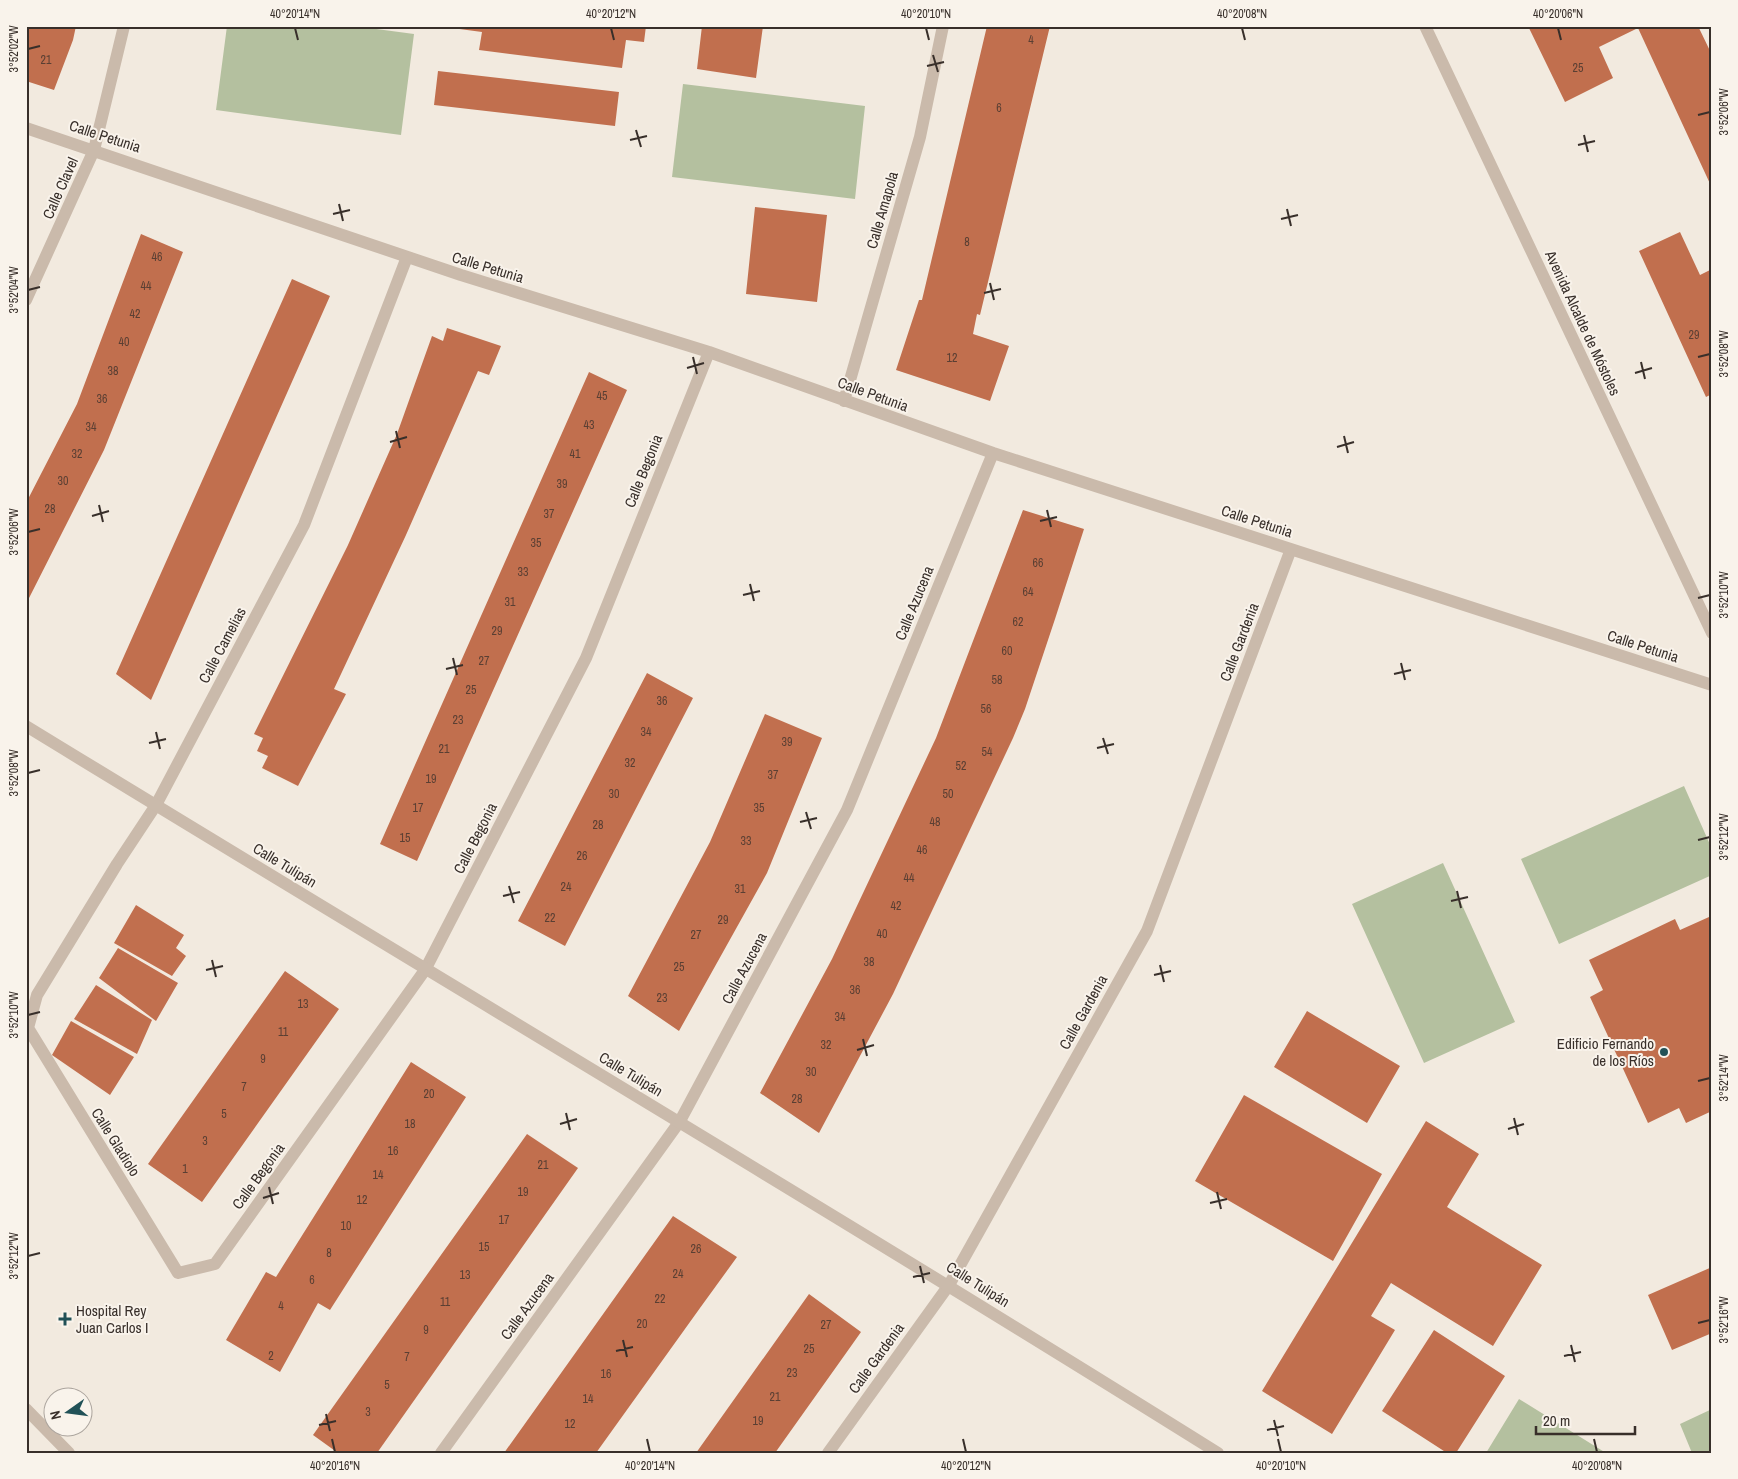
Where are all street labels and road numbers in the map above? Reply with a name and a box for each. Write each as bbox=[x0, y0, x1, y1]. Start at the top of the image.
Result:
street label: Calle Petunia bbox=[67, 115, 144, 157]
street label: Calle Clavel bbox=[37, 154, 83, 222]
street label: Calle Amapola bbox=[861, 169, 903, 251]
street label: Calle Petunia bbox=[450, 246, 527, 288]
street label: Avenida Alcalde de Móstoles bbox=[1540, 246, 1626, 399]
street label: Calle Petunia bbox=[835, 372, 911, 417]
street label: Calle Begonia bbox=[619, 431, 667, 511]
street label: Calle Petunia bbox=[1219, 500, 1296, 542]
street label: Calle Azucena bbox=[890, 562, 939, 643]
street label: Calle Gardenia bbox=[1214, 599, 1264, 684]
street label: Calle Camelias bbox=[193, 603, 251, 687]
street label: Calle Petunia bbox=[1605, 625, 1682, 667]
street label: Calle Begonia bbox=[448, 799, 502, 877]
street label: Calle Tulipán bbox=[249, 838, 321, 892]
street label: Calle Azucena bbox=[716, 928, 772, 1008]
street label: Calle Gardenia bbox=[1054, 971, 1112, 1053]
street label: Calle Tulipán bbox=[595, 1047, 667, 1101]
street label: Calle Gladiolo bbox=[87, 1104, 145, 1180]
street label: Calle Begonia bbox=[227, 1138, 289, 1213]
street label: Calle Tulipán bbox=[942, 1256, 1014, 1312]
street label: Calle Azucena bbox=[495, 1268, 559, 1344]
street label: Calle Gardenia bbox=[843, 1318, 909, 1398]

